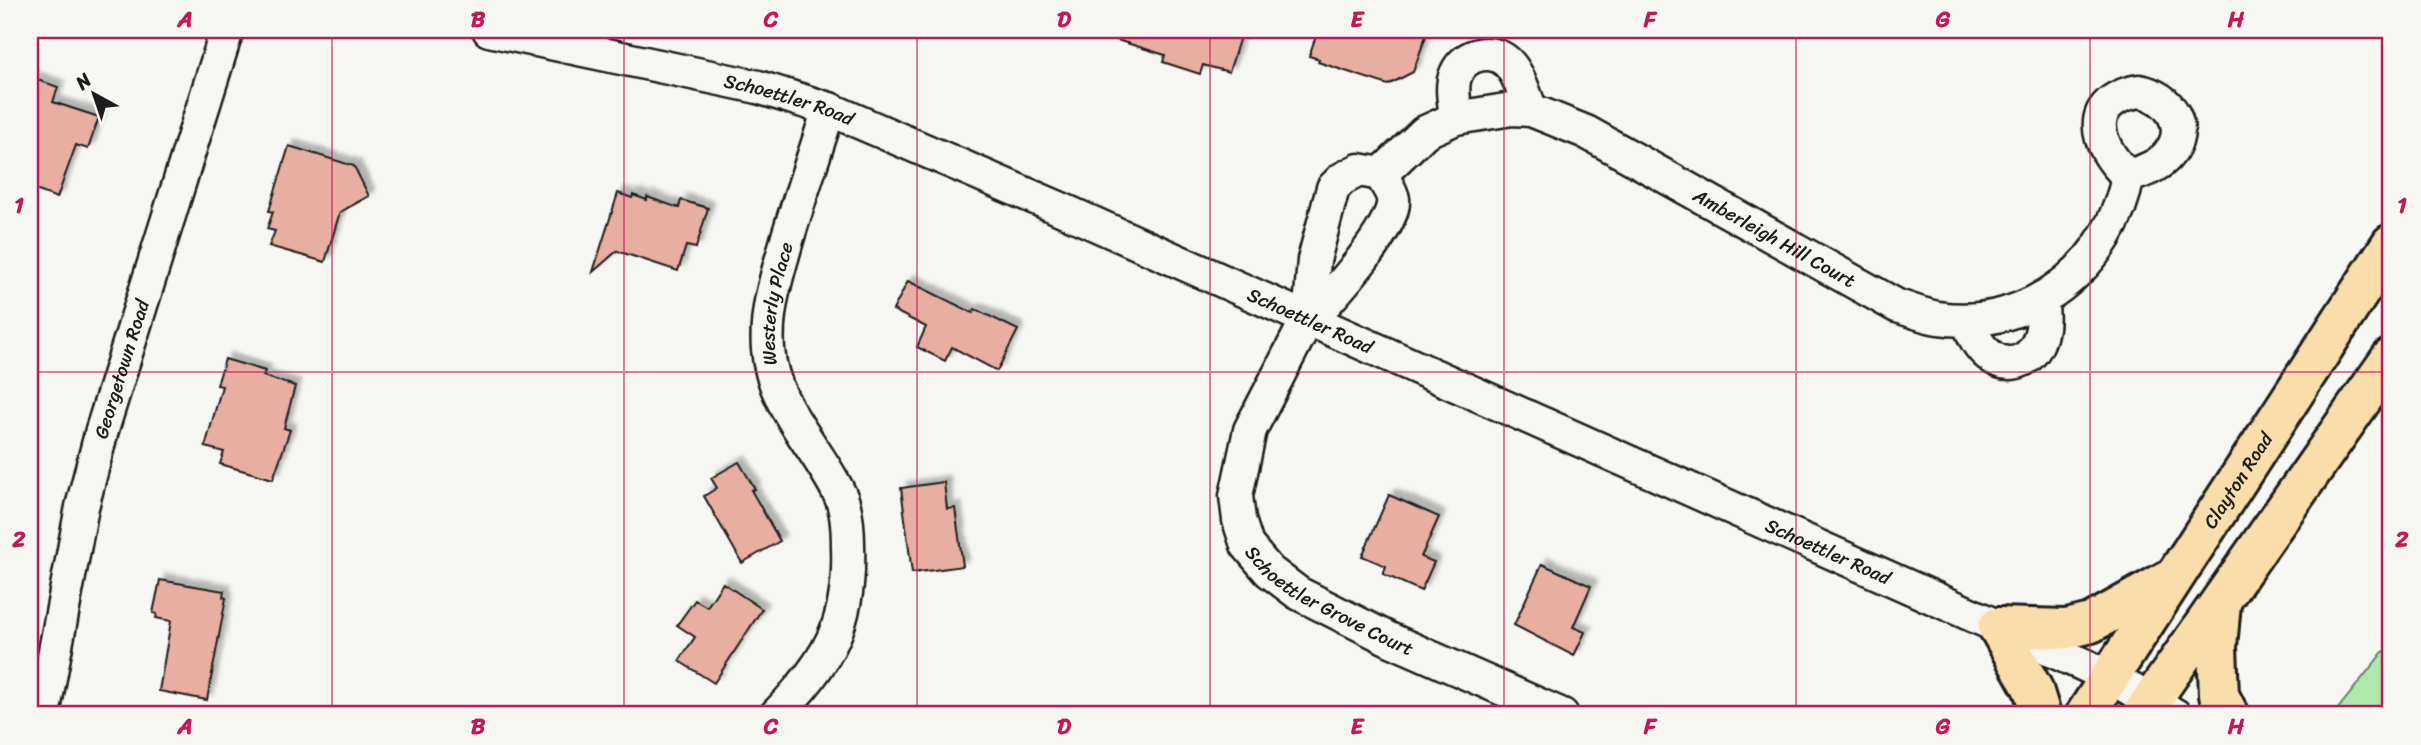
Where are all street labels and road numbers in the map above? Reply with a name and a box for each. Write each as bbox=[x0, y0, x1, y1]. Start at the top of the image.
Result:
street label: Schoettler Road bbox=[721, 64, 860, 135]
street label: Amberleigh Hill Court bbox=[1686, 179, 1862, 297]
street label: Westerly Place bbox=[752, 238, 803, 368]
street label: Schoettler Road bbox=[1242, 278, 1379, 363]
street label: Georgetown Road bbox=[84, 294, 159, 442]
street label: Clayton Road bbox=[2194, 425, 2282, 535]
street label: Schoettler Road bbox=[1760, 509, 1897, 594]
street label: Schoettler Grove Court bbox=[1237, 538, 1419, 665]

